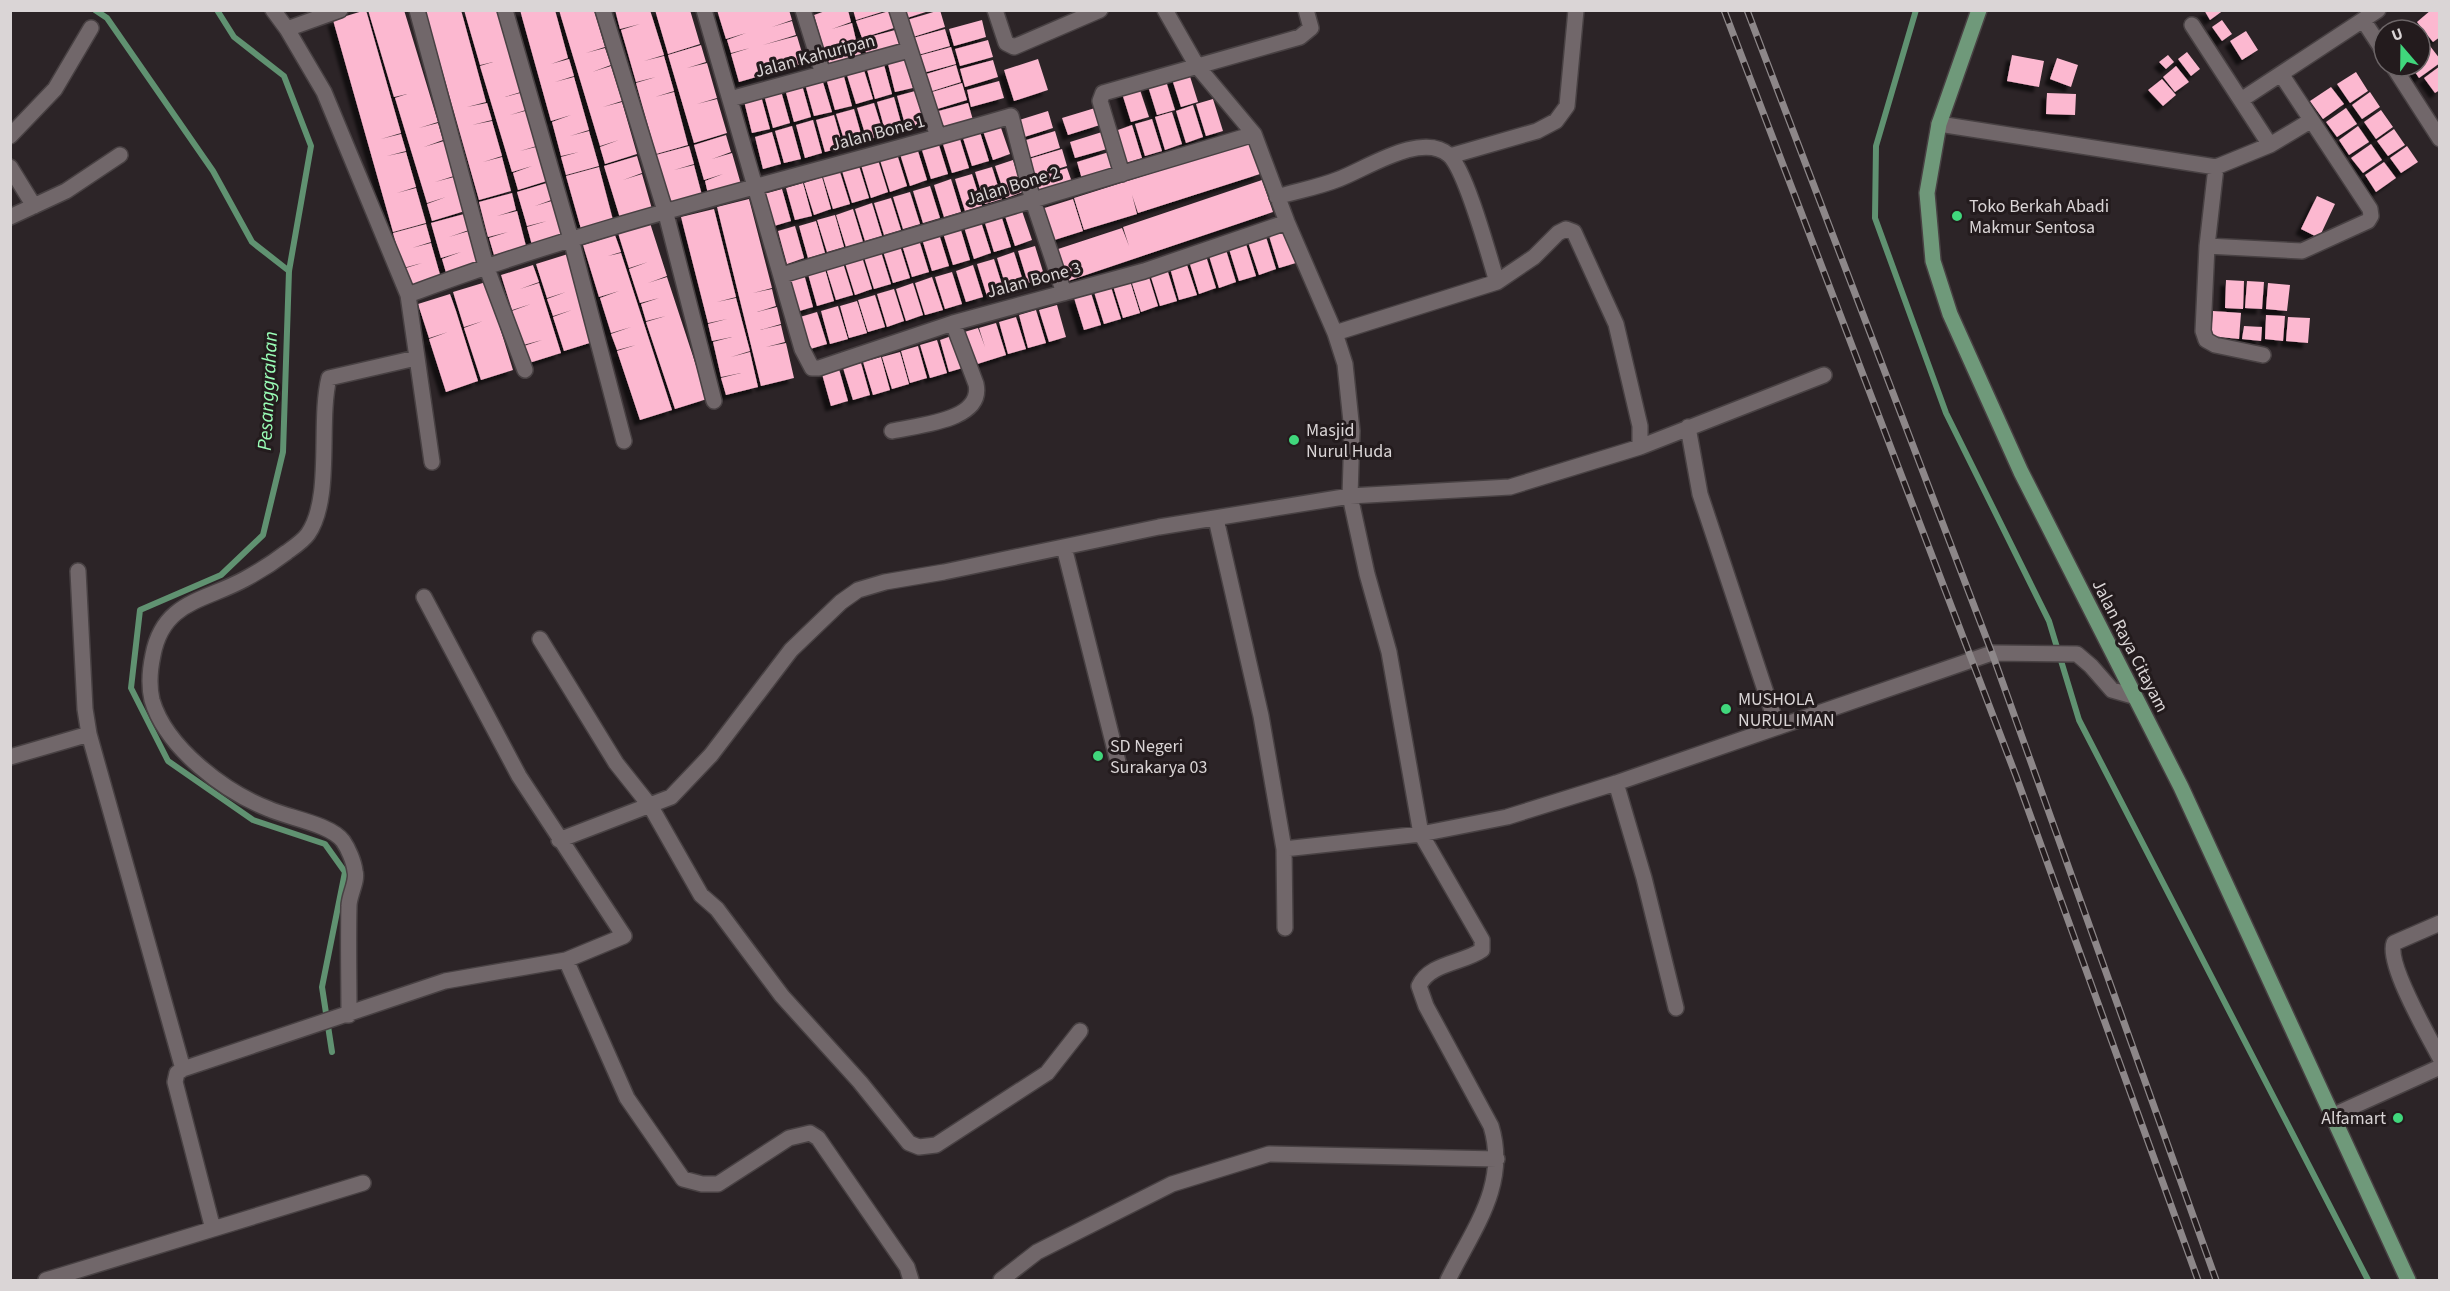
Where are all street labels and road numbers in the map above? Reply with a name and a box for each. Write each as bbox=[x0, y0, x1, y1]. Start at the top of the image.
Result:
street label: Jalan Kahuripan bbox=[752, 28, 878, 84]
street label: Jalan Bone 1 bbox=[828, 108, 928, 158]
street label: Jalan Bone 2 bbox=[963, 160, 1063, 212]
street label: Jalan Bone 3 bbox=[984, 255, 1084, 305]
street label: Jalan Raya Citayam bbox=[2086, 575, 2174, 717]

